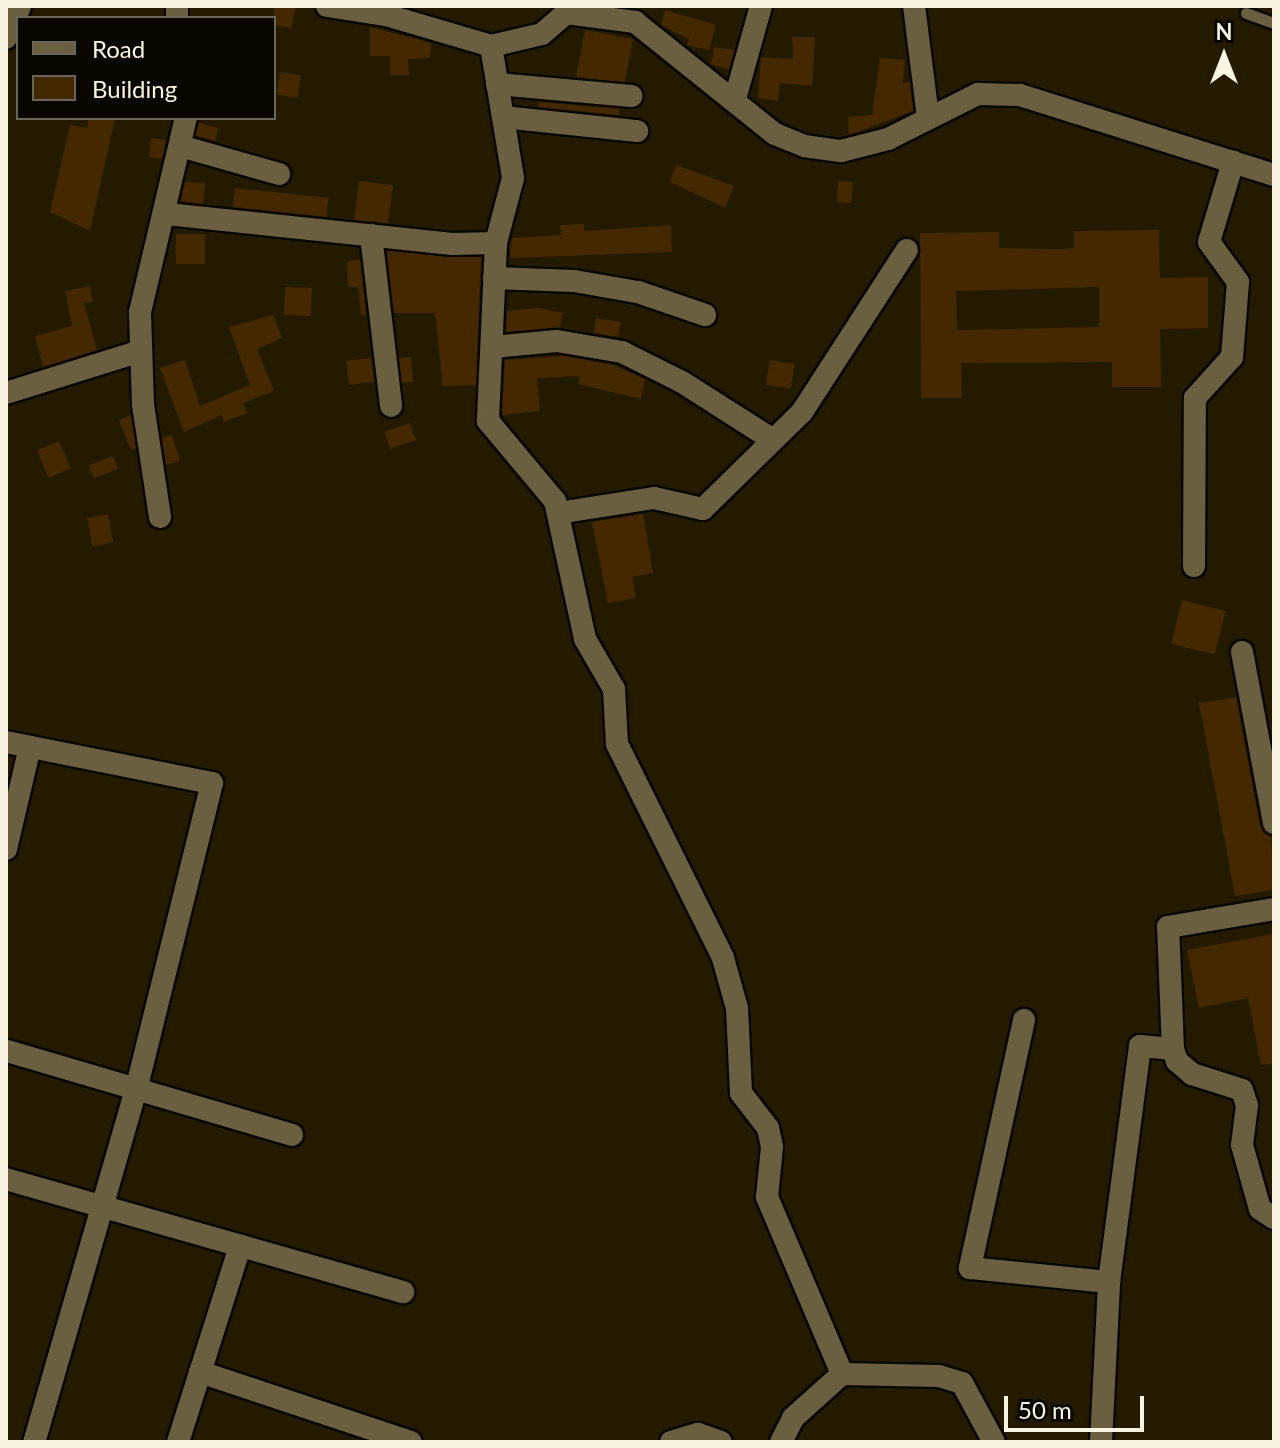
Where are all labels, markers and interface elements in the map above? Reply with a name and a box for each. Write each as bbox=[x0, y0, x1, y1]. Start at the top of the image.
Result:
legend bbox=[16, 16, 276, 120]
north arrow bbox=[1184, 16, 1264, 96]
text: N bbox=[1216, 18, 1232, 45]
text: Road bbox=[92, 34, 145, 63]
text: Building bbox=[92, 74, 177, 103]
scale bar bbox=[1008, 1380, 1148, 1430]
text: 50 m bbox=[1018, 1395, 1072, 1424]

